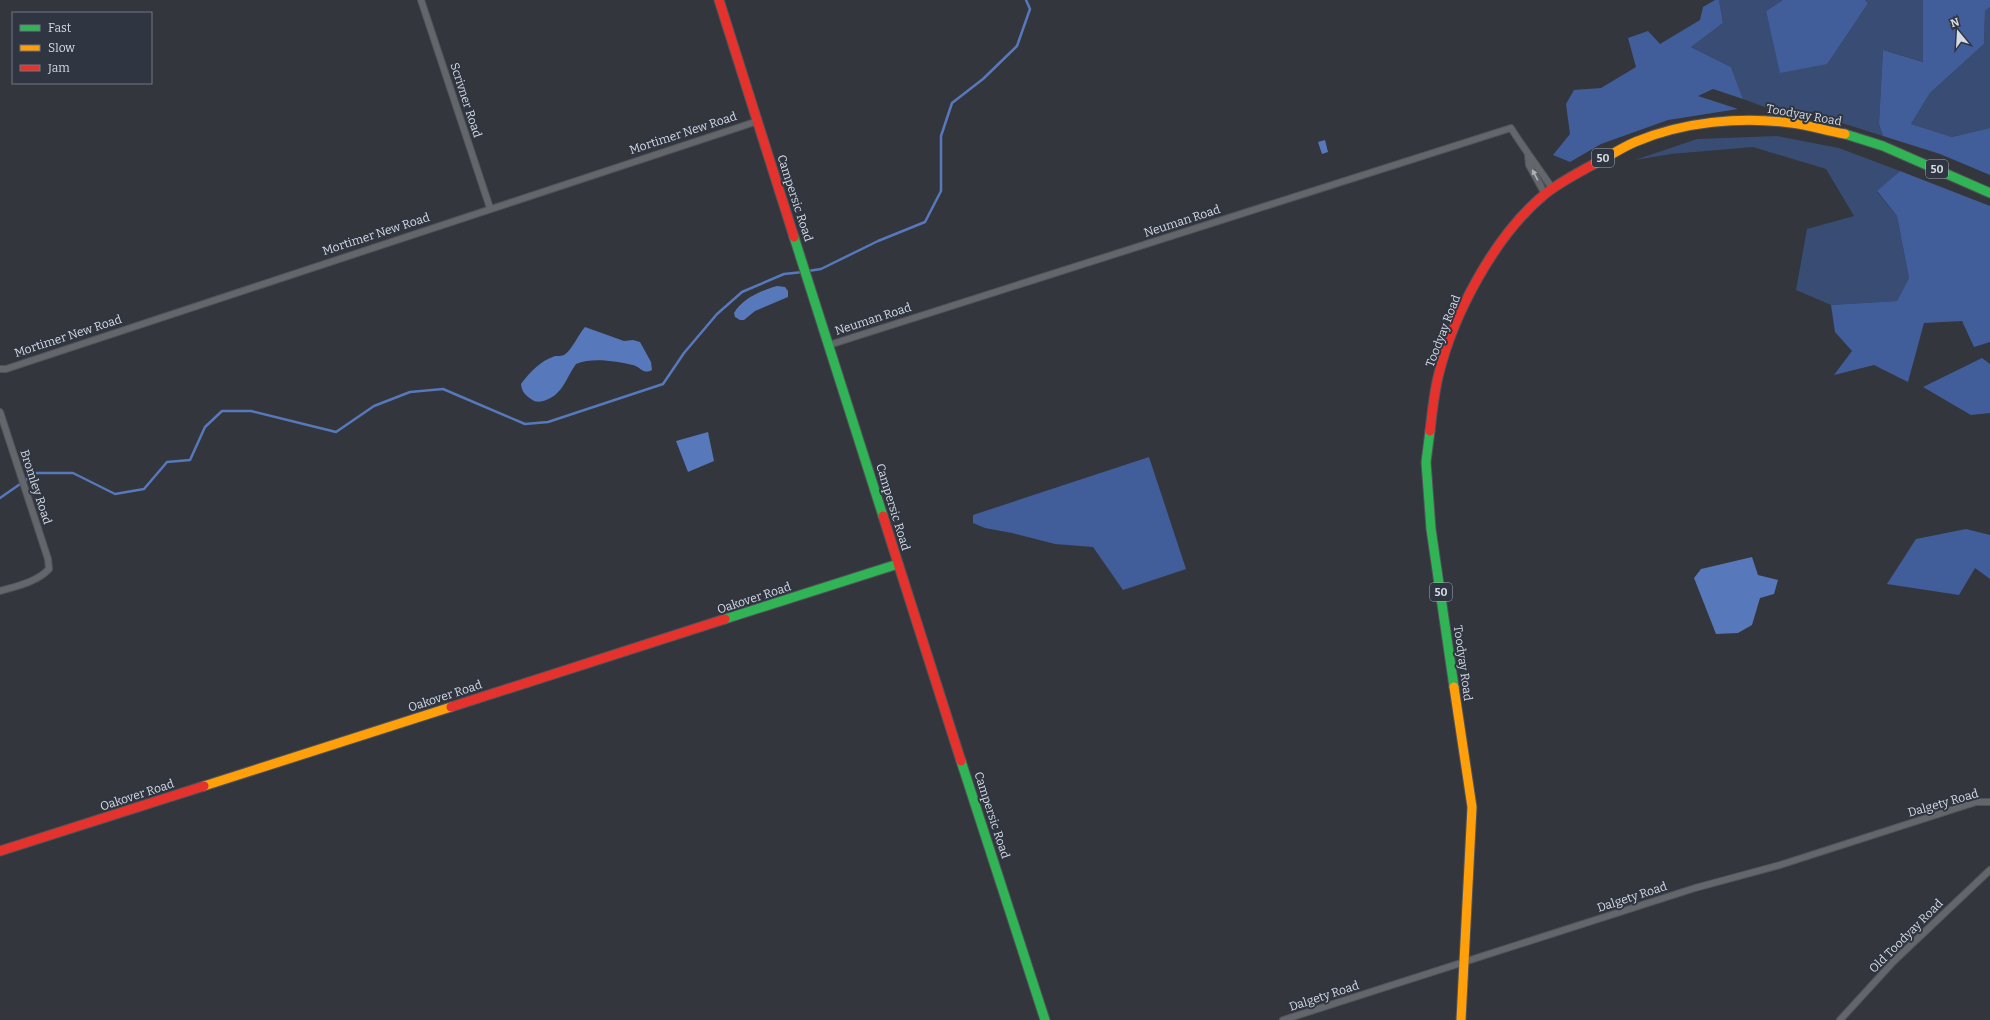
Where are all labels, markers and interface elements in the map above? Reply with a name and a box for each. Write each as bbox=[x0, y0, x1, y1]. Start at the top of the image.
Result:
legend bbox=[12, 12, 152, 84]
north arrow bbox=[1938, 12, 1978, 52]
text: N bbox=[1949, 15, 1962, 30]
text: Fast bbox=[48, 21, 72, 35]
text: Slow bbox=[48, 41, 75, 55]
text: Jam bbox=[47, 61, 70, 75]
street label: Scrivner Road bbox=[447, 61, 485, 139]
street label: Toodyay Road bbox=[1765, 101, 1843, 129]
street label: Mortimer New Road bbox=[627, 109, 739, 157]
road number: 50 bbox=[1592, 149, 1614, 167]
street label: Campersic Road bbox=[774, 153, 816, 243]
road number: 50 bbox=[1926, 160, 1948, 178]
one-way arrow bbox=[1531, 169, 1538, 181]
street label: Neuman Road bbox=[1142, 202, 1222, 240]
street label: Mortimer New Road bbox=[320, 210, 432, 258]
street label: Toodyay Road bbox=[1423, 293, 1463, 369]
street label: Neuman Road bbox=[833, 300, 913, 338]
street label: Mortimer New Road bbox=[12, 312, 124, 360]
street label: Bromley Road bbox=[17, 448, 55, 526]
street label: Campersic Road bbox=[873, 462, 913, 552]
street label: Oakover Road bbox=[715, 579, 793, 617]
road number: 50 bbox=[1430, 583, 1452, 601]
street label: Toodyay Road bbox=[1451, 624, 1475, 702]
street label: Oakover Road bbox=[406, 677, 484, 715]
street label: Campersic Road bbox=[971, 770, 1013, 860]
street label: Oakover Road bbox=[98, 776, 176, 814]
street label: Dalgety Road bbox=[1906, 786, 1980, 820]
street label: Dalgety Road bbox=[1595, 879, 1669, 915]
street label: Old Toodyay Road bbox=[1866, 896, 1946, 976]
street label: Dalgety Road bbox=[1287, 978, 1361, 1014]

